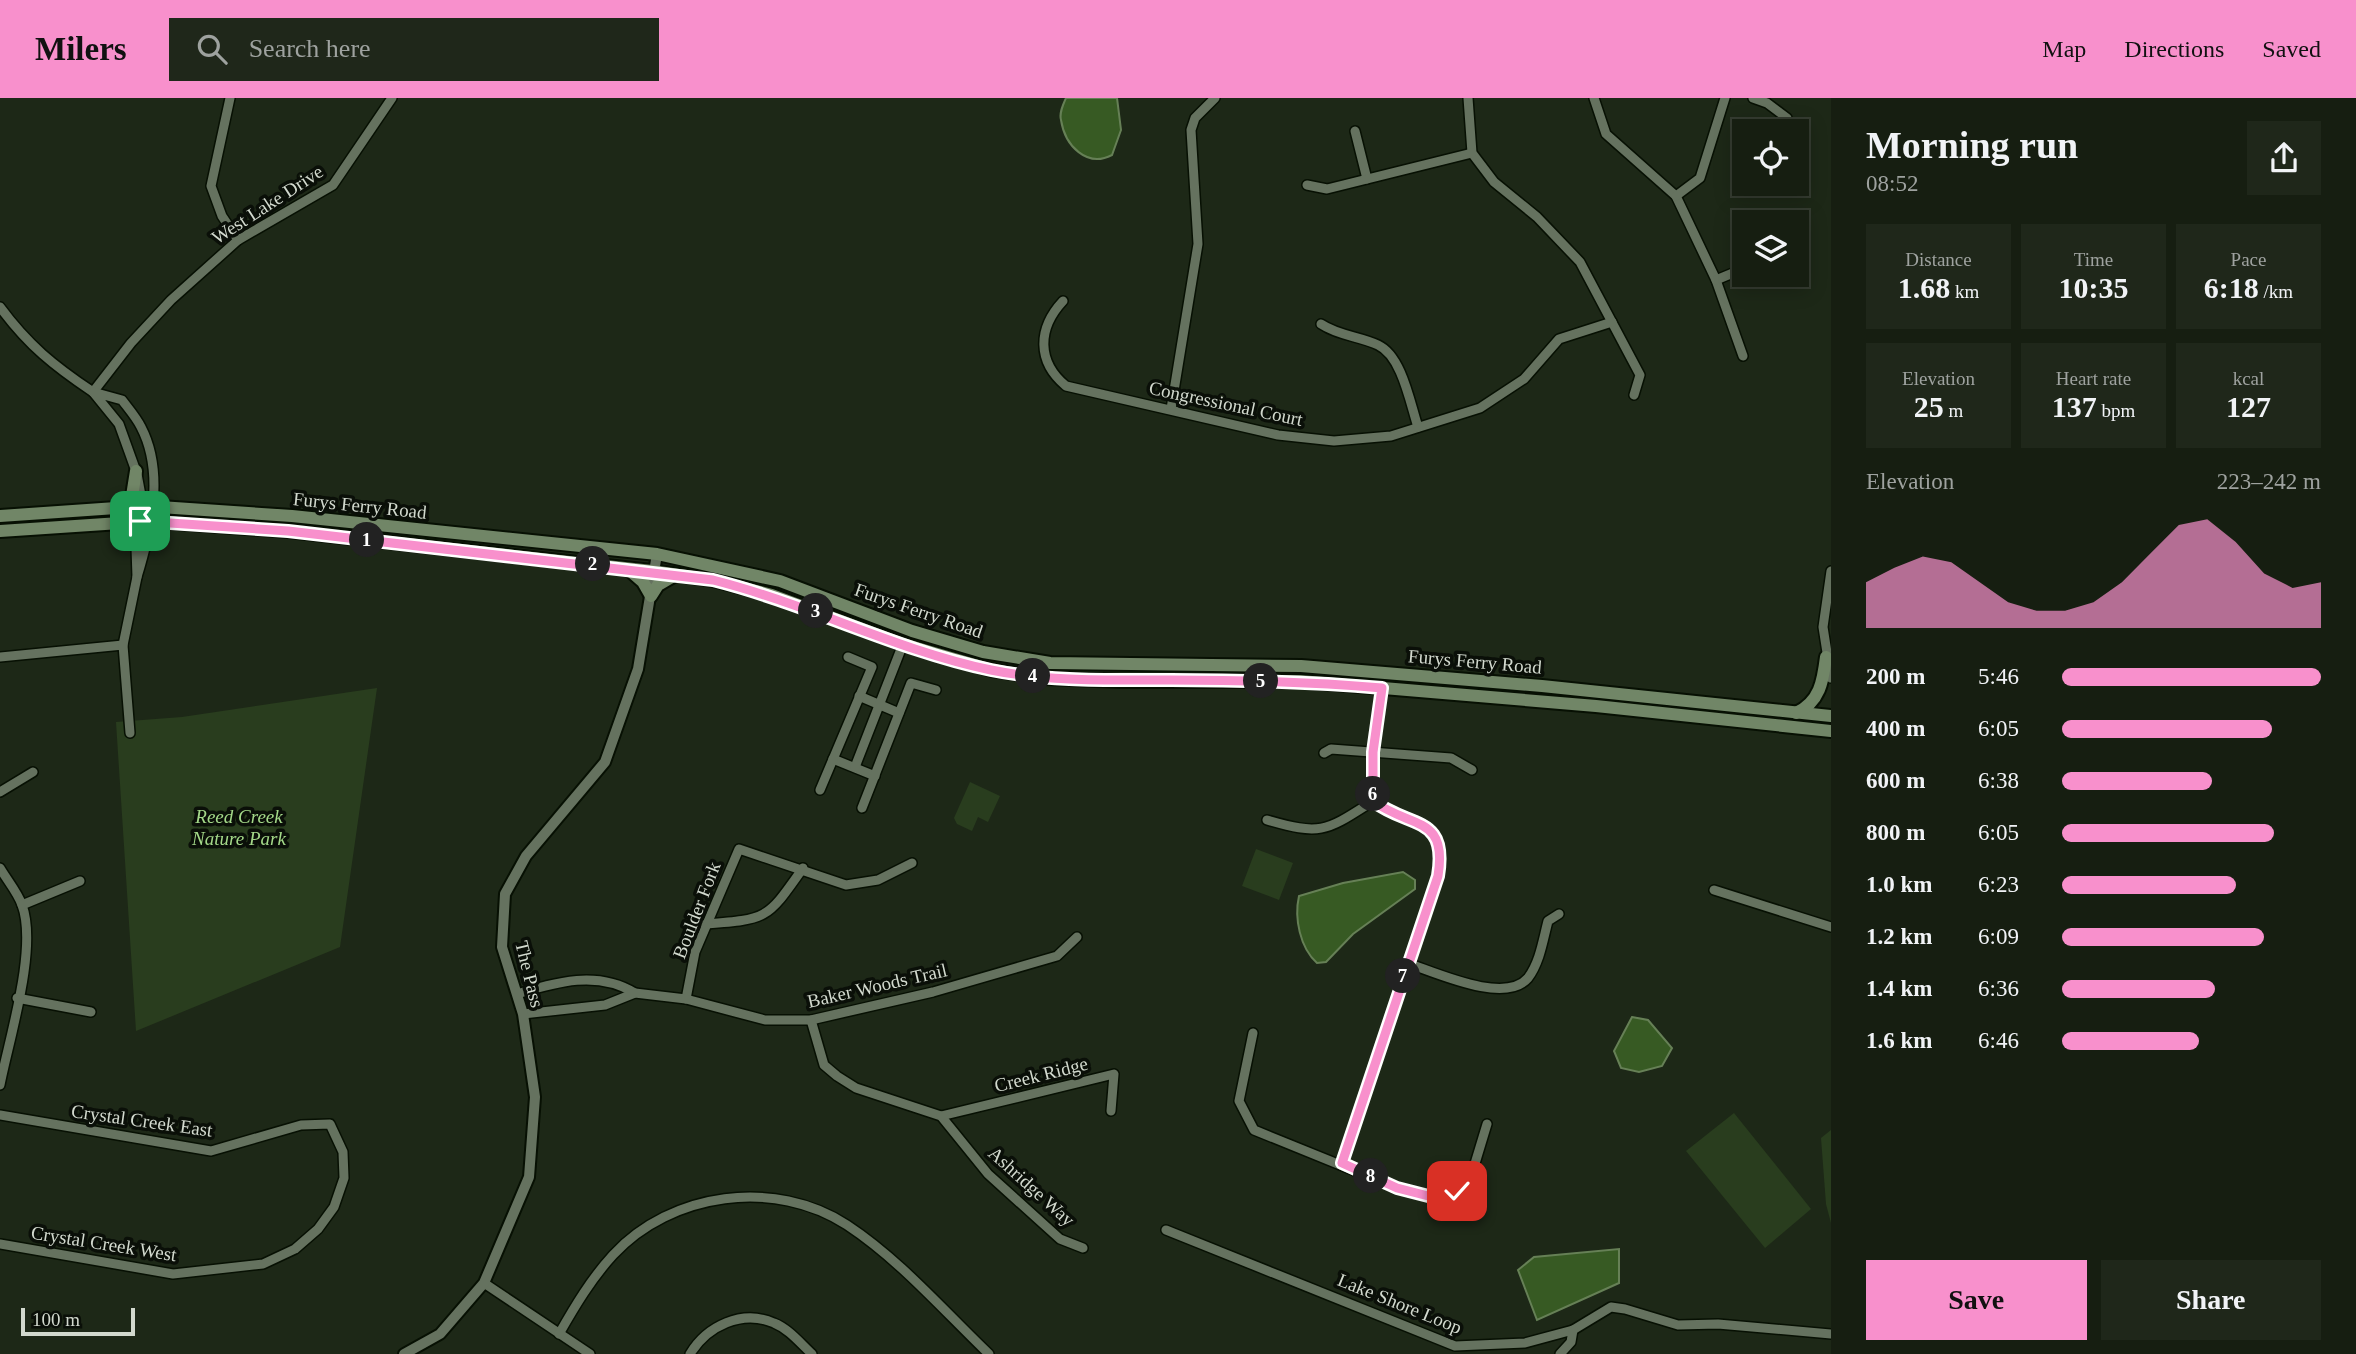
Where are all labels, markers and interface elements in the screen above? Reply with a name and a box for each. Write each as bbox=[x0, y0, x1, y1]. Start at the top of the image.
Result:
search box bbox=[169, 18, 659, 81]
icon: search bbox=[193, 30, 231, 68]
text: Milers bbox=[35, 31, 127, 67]
text: Search here bbox=[249, 34, 371, 63]
text: Map bbox=[2042, 36, 2086, 62]
text: Directions bbox=[2124, 36, 2224, 62]
text: Saved bbox=[2262, 36, 2321, 62]
map controls bbox=[1732, 119, 1809, 287]
button: locate bbox=[1732, 119, 1809, 196]
button: share bbox=[2247, 121, 2321, 195]
text: Morning run bbox=[1866, 124, 2078, 166]
street label: West Lake Drive bbox=[208, 161, 327, 248]
text: 08:52 bbox=[1866, 171, 1918, 196]
button: layers bbox=[1732, 210, 1809, 287]
text: Distance bbox=[1905, 249, 1972, 270]
text: Time bbox=[2074, 249, 2113, 270]
text: Pace bbox=[2231, 249, 2266, 270]
text: 1.68 bbox=[1898, 271, 1950, 304]
text: 10:35 bbox=[2059, 271, 2129, 304]
text: 6:18 bbox=[2204, 271, 2259, 304]
text: km bbox=[1950, 281, 1979, 302]
text: /km bbox=[2259, 281, 2293, 302]
text: Elevation bbox=[1902, 368, 1975, 389]
text: Heart rate bbox=[2056, 368, 2131, 389]
text: kcal bbox=[2233, 368, 2264, 389]
street label: Congressional Court bbox=[1147, 377, 1305, 430]
text: 25 bbox=[1914, 390, 1944, 423]
text: 137 bbox=[2052, 390, 2097, 423]
text: 127 bbox=[2226, 390, 2271, 423]
text: m bbox=[1944, 400, 1963, 421]
text: bpm bbox=[2097, 400, 2135, 421]
text: Elevation bbox=[1866, 469, 1954, 494]
text: 223–242 m bbox=[2217, 469, 2321, 494]
street label: Furys Ferry Road bbox=[292, 488, 428, 523]
pin bbox=[110, 491, 170, 551]
icon: arrive bbox=[121, 502, 159, 540]
pin: 1 bbox=[350, 522, 384, 558]
text: 1 bbox=[362, 529, 371, 550]
pin: 2 bbox=[576, 546, 610, 582]
text: 2 bbox=[588, 553, 597, 574]
street label: Furys Ferry Road bbox=[852, 579, 986, 642]
pin: 3 bbox=[798, 594, 834, 628]
text: 3 bbox=[811, 600, 820, 621]
street label: Furys Ferry Road bbox=[1407, 645, 1543, 678]
pin: 4 bbox=[1016, 658, 1050, 694]
pin: 5 bbox=[1244, 664, 1278, 698]
text: 200 m bbox=[1866, 664, 1925, 689]
text: 5:46 bbox=[1978, 664, 2019, 689]
text: 4 bbox=[1028, 665, 1037, 686]
text: 5 bbox=[1256, 670, 1265, 691]
text: 400 m bbox=[1866, 716, 1925, 741]
text: 6:05 bbox=[1978, 716, 2019, 741]
text: 600 m bbox=[1866, 768, 1925, 793]
text: 6:38 bbox=[1978, 768, 2019, 793]
pin: 6 bbox=[1356, 776, 1390, 812]
text: 6 bbox=[1368, 783, 1377, 804]
park label: Reed Creek Nature Park bbox=[191, 806, 286, 849]
text: 800 m bbox=[1866, 820, 1925, 845]
text: 6:05 bbox=[1978, 820, 2019, 845]
street label: Boulder Fork bbox=[668, 858, 725, 961]
text: 1.0 km bbox=[1866, 872, 1932, 897]
text: 6:23 bbox=[1978, 872, 2019, 897]
text: 1.2 km bbox=[1866, 924, 1932, 949]
text: 6:09 bbox=[1978, 924, 2019, 949]
street label: The Pass bbox=[511, 939, 548, 1010]
pin: 7 bbox=[1386, 958, 1420, 994]
street label: Baker Woods Trail bbox=[805, 959, 949, 1012]
text: 7 bbox=[1398, 965, 1407, 986]
text: 1.4 km bbox=[1866, 976, 1932, 1001]
text: 6:36 bbox=[1978, 976, 2019, 1001]
text: 1.6 km bbox=[1866, 1028, 1932, 1053]
text: 6:46 bbox=[1978, 1028, 2019, 1053]
street label: Creek Ridge bbox=[992, 1053, 1090, 1096]
street label: Crystal Creek East bbox=[70, 1100, 215, 1141]
street label: Ashridge Way bbox=[984, 1142, 1079, 1231]
pin: 8 bbox=[1354, 1158, 1388, 1194]
pin bbox=[1427, 1161, 1487, 1221]
text: 8 bbox=[1366, 1165, 1375, 1186]
icon: check bbox=[1438, 1172, 1476, 1210]
street label: Crystal Creek West bbox=[30, 1222, 179, 1265]
button: Save bbox=[1866, 1260, 2087, 1340]
button: Share bbox=[2101, 1260, 2321, 1340]
street label: Lake Shore Loop bbox=[1335, 1269, 1465, 1338]
scale bar bbox=[21, 1305, 135, 1337]
text: 100 m bbox=[32, 1309, 80, 1330]

